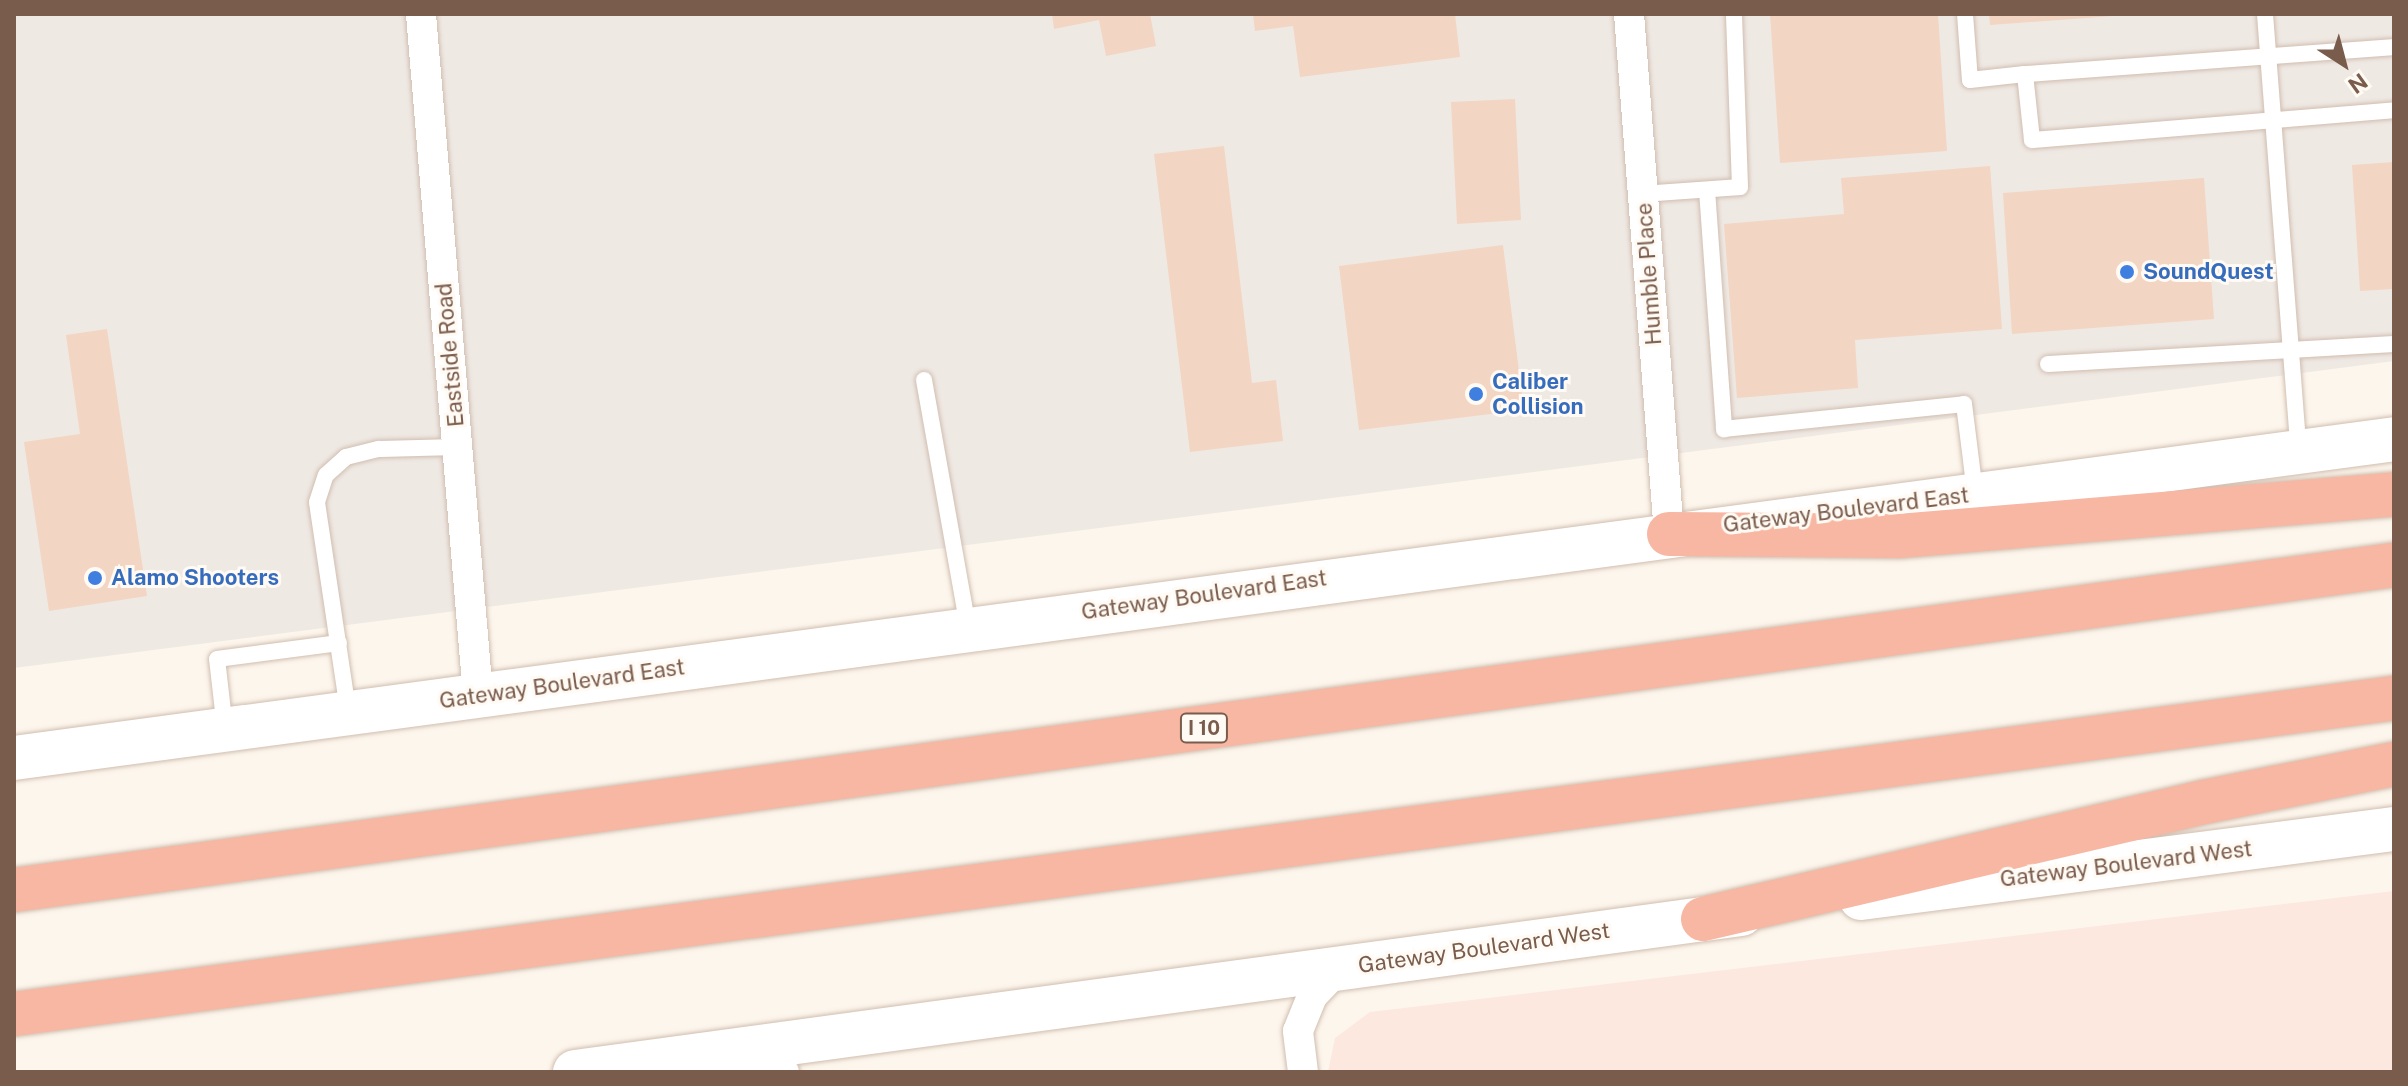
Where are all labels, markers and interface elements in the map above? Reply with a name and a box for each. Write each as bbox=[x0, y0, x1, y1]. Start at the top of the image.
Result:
north arrow bbox=[2304, 24, 2384, 104]
text: N bbox=[2344, 68, 2373, 99]
street label: Humble Place bbox=[1631, 202, 1667, 346]
place label: SoundQuest bbox=[2143, 259, 2274, 285]
marker: SoundQuest bbox=[2118, 263, 2136, 281]
street label: Eastside Road bbox=[431, 282, 469, 428]
place label: Caliber Collision bbox=[1492, 368, 1584, 420]
marker: Caliber Collision bbox=[1467, 385, 1485, 403]
street label: Gateway Boulevard East bbox=[1722, 482, 1970, 538]
place label: Alamo Shooters bbox=[111, 565, 279, 591]
street label: Gateway Boulevard East bbox=[1080, 565, 1328, 625]
marker: Alamo Shooters bbox=[86, 569, 104, 587]
street label: Gateway Boulevard East bbox=[438, 654, 686, 714]
road number: I 10 bbox=[1178, 712, 1230, 744]
street label: Gateway Boulevard West bbox=[1998, 835, 2254, 893]
street label: Gateway Boulevard West bbox=[1356, 917, 1612, 979]

